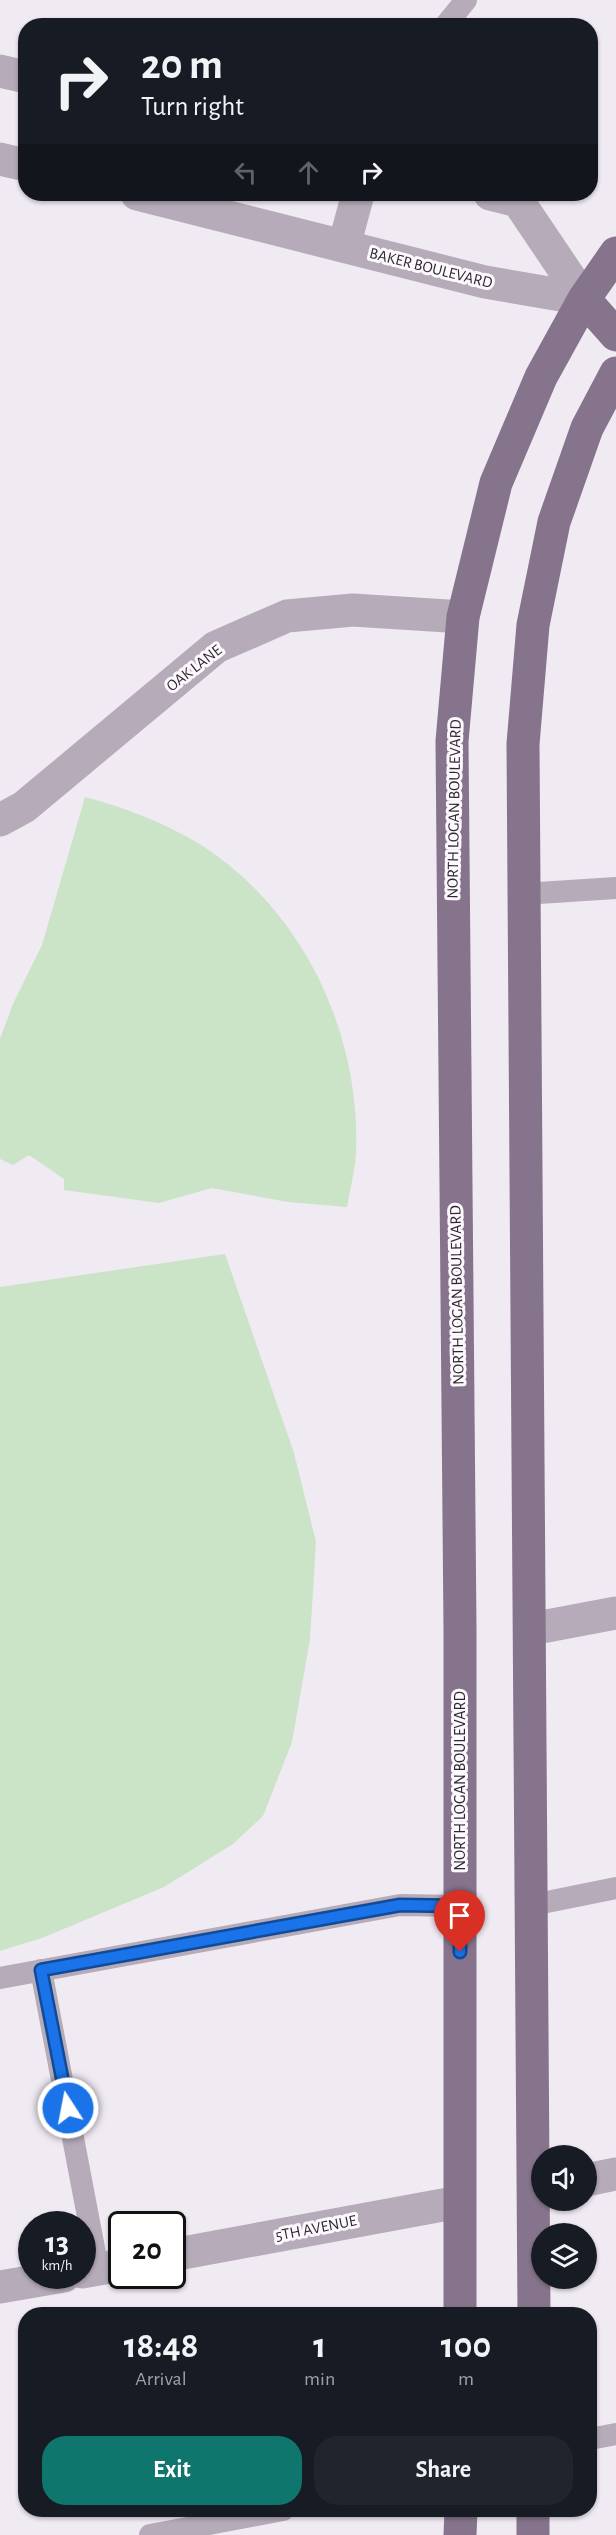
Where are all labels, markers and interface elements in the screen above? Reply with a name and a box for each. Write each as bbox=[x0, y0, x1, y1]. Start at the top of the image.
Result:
icon: right bbox=[42, 42, 120, 120]
text: 20 m bbox=[141, 44, 223, 86]
text: Turn right bbox=[141, 93, 244, 120]
icon: left bbox=[229, 156, 262, 189]
icon: ahead bbox=[292, 156, 325, 189]
icon: right bbox=[355, 156, 388, 189]
street label: BAKER BOULEVARD bbox=[368, 245, 494, 291]
street label: OAK LANE bbox=[163, 641, 225, 694]
street label: NORTH LOGAN BOULEVARD bbox=[444, 719, 464, 899]
street label: NORTH LOGAN BOULEVARD bbox=[447, 1205, 467, 1385]
street label: NORTH LOGAN BOULEVARD bbox=[452, 1691, 468, 1871]
pin bbox=[434, 1890, 485, 1952]
icon: arrive bbox=[443, 1899, 476, 1932]
position arrow bbox=[36, 2076, 100, 2140]
map controls bbox=[531, 2145, 597, 2289]
button: sound bbox=[531, 2145, 597, 2211]
speed limit sign: 20 bbox=[108, 2211, 186, 2289]
street label: 5TH AVENUE bbox=[274, 2212, 358, 2244]
button: layers bbox=[531, 2223, 597, 2289]
text: 13 bbox=[45, 2228, 69, 2258]
text: km/h bbox=[42, 2258, 72, 2273]
text: 18:48 bbox=[124, 2328, 198, 2364]
text: 1 bbox=[313, 2328, 326, 2364]
text: 100 bbox=[441, 2328, 491, 2364]
text: Arrival bbox=[135, 2369, 187, 2389]
text: min bbox=[304, 2369, 335, 2389]
text: m bbox=[458, 2369, 474, 2389]
button: Exit bbox=[42, 2436, 302, 2505]
button: Share bbox=[314, 2436, 573, 2505]

